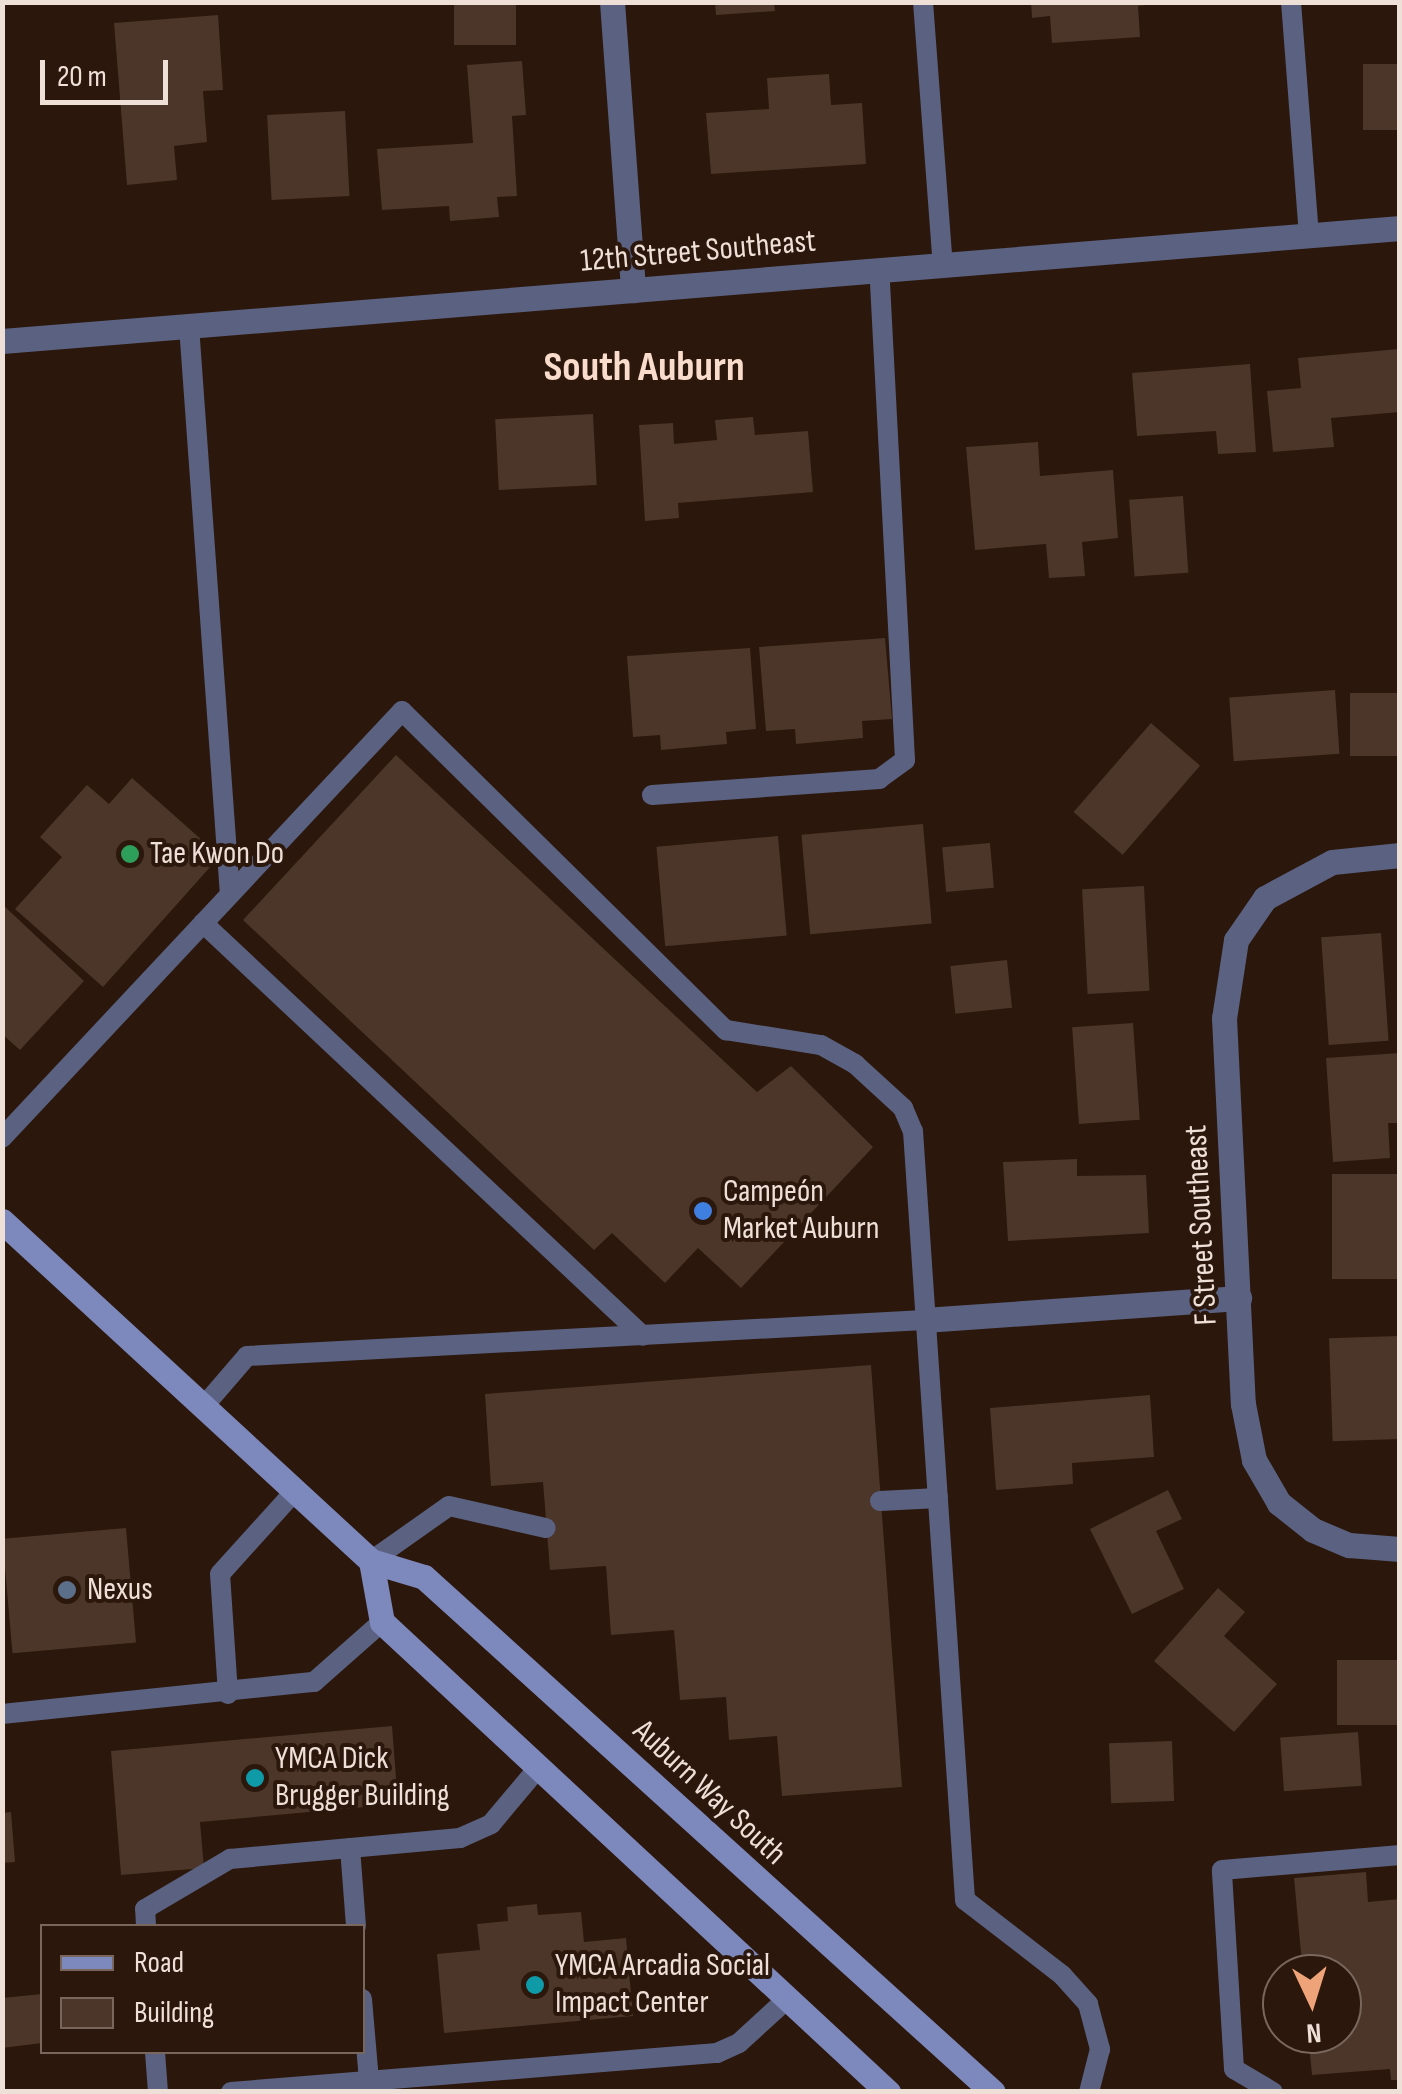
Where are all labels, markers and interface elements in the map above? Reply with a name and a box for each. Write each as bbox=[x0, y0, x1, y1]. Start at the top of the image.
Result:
scale bar bbox=[45, 40, 172, 102]
text: 20 m bbox=[57, 59, 107, 95]
street label: 12th Street Southeast bbox=[579, 223, 817, 281]
district label: South Auburn bbox=[543, 343, 745, 393]
place label: Tae Kwon Do bbox=[150, 835, 284, 873]
marker: Tae Kwon Do bbox=[119, 843, 141, 865]
street label: F Street Southeast bbox=[1178, 1124, 1226, 1326]
place label: Campeón Market Auburn bbox=[723, 1174, 879, 1249]
marker: Campeón Market Auburn bbox=[692, 1200, 714, 1222]
place label: Nexus bbox=[87, 1571, 153, 1609]
marker: Nexus bbox=[56, 1579, 78, 1601]
street label: Auburn Way South bbox=[625, 1712, 793, 1874]
place label: YMCA Dick Brugger Building bbox=[275, 1741, 450, 1816]
marker: YMCA Dick Brugger Building bbox=[244, 1767, 266, 1789]
legend bbox=[40, 1924, 365, 2054]
text: Road bbox=[134, 1945, 184, 1981]
place label: YMCA Arcadia Social Impact Center bbox=[555, 1948, 770, 2023]
north arrow bbox=[1262, 1954, 1362, 2054]
marker: YMCA Arcadia Social Impact Center bbox=[524, 1974, 546, 1996]
text: Building bbox=[134, 1995, 214, 2031]
text: N bbox=[1305, 2015, 1323, 2049]

